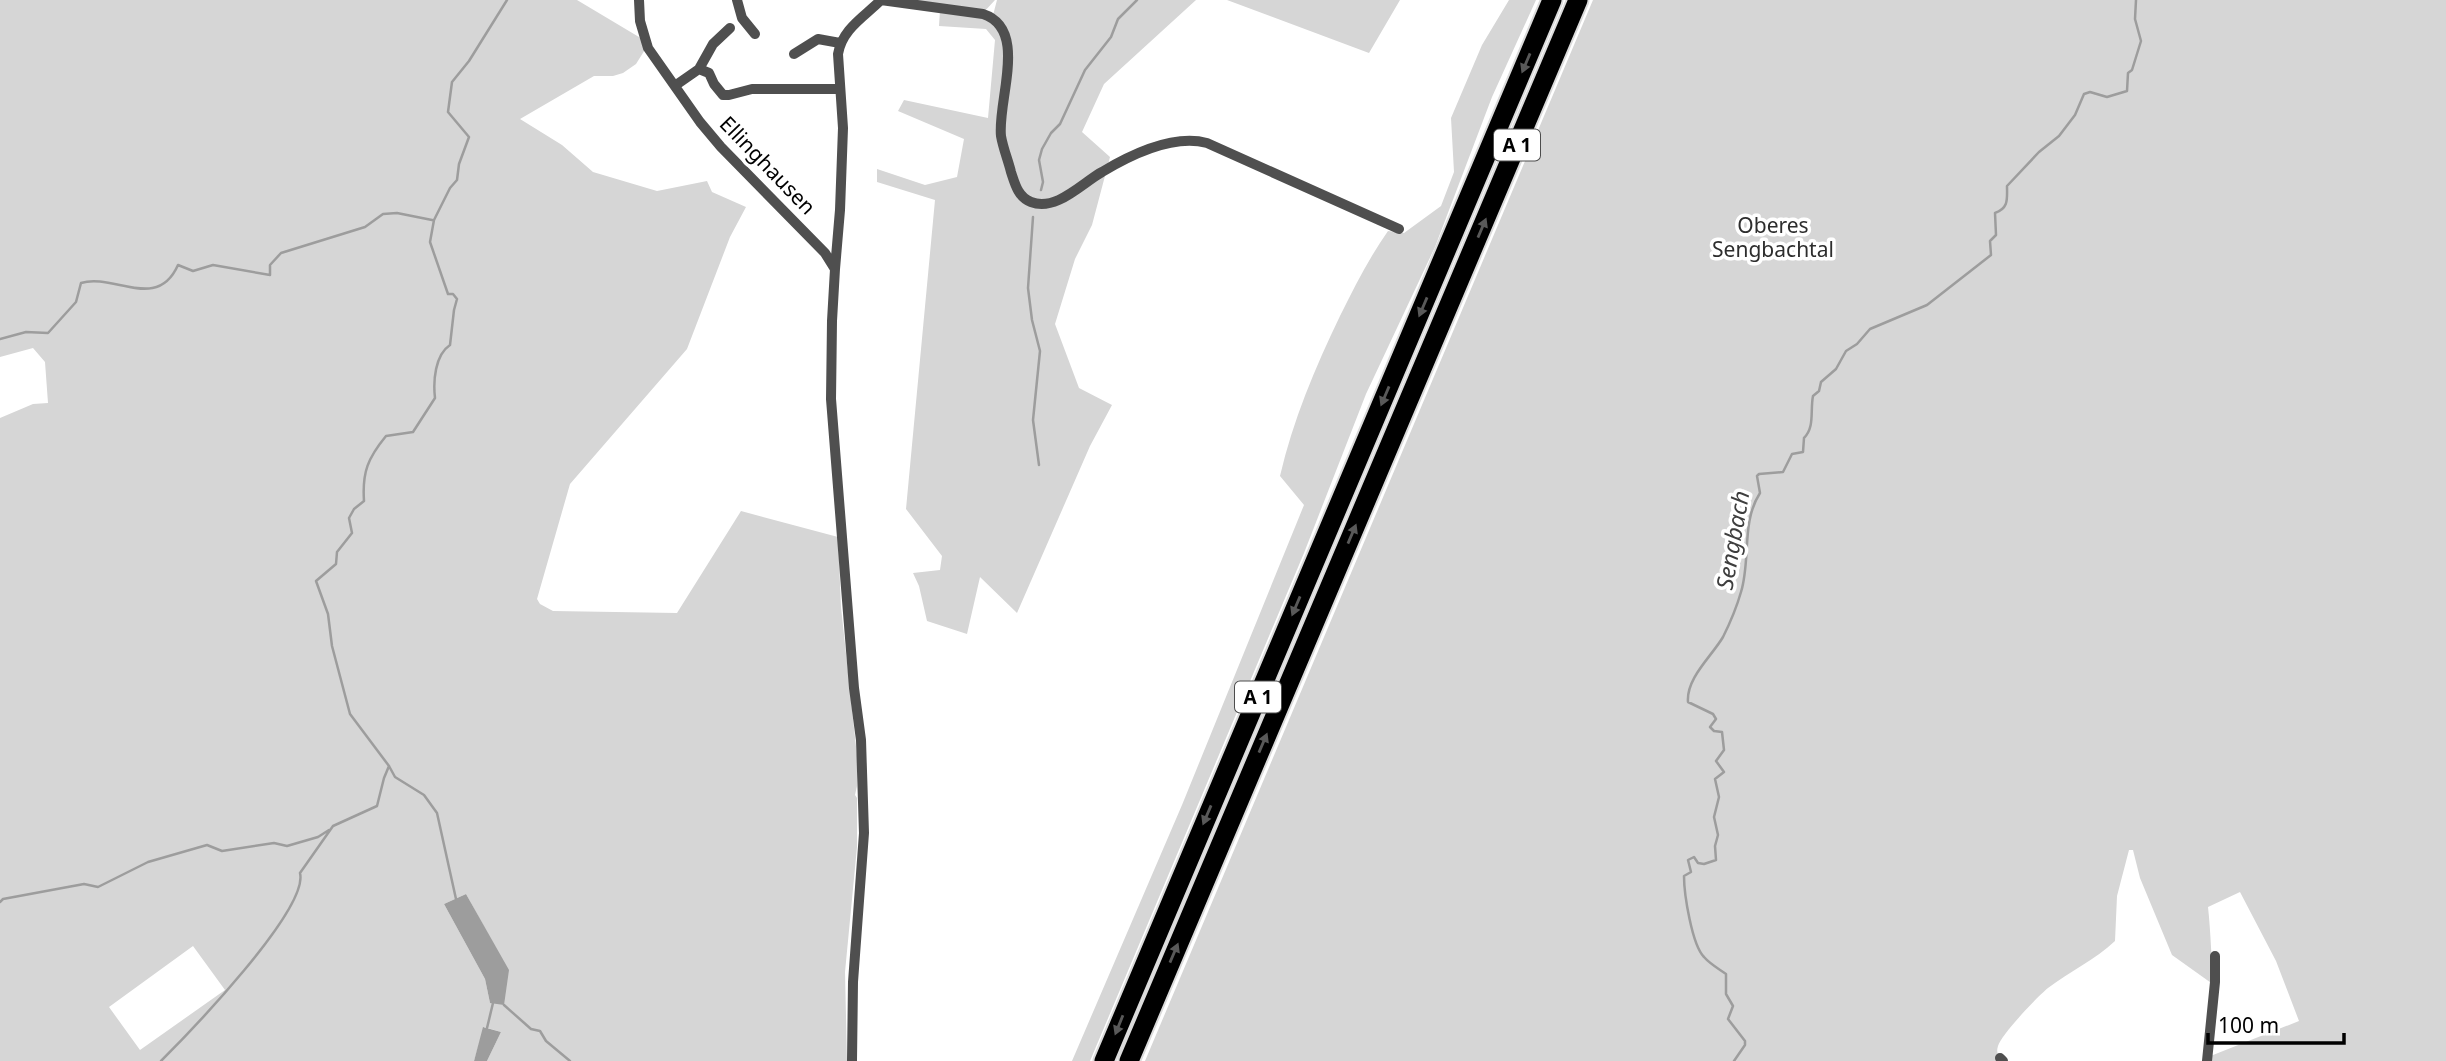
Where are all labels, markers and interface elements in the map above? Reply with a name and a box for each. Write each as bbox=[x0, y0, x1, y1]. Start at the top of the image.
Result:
one-way arrow bbox=[1520, 53, 1532, 73]
street label: Ellinghausen bbox=[714, 110, 822, 220]
road number: A 1 bbox=[1494, 130, 1540, 160]
park label: Oberes Sengbachtal bbox=[1712, 211, 1834, 263]
one-way arrow bbox=[1476, 217, 1487, 238]
one-way arrow bbox=[1417, 297, 1429, 317]
one-way arrow bbox=[1379, 386, 1390, 407]
water label: Sengbach bbox=[1708, 488, 1756, 592]
one-way arrow bbox=[1346, 524, 1358, 544]
one-way arrow bbox=[1290, 596, 1302, 616]
road number: A 1 bbox=[1235, 682, 1281, 712]
one-way arrow bbox=[1258, 733, 1269, 754]
one-way arrow bbox=[1202, 805, 1213, 826]
one-way arrow bbox=[1169, 942, 1180, 963]
scale bar bbox=[2208, 1002, 2344, 1046]
text: 100 m bbox=[2218, 1011, 2279, 1039]
one-way arrow bbox=[1113, 1015, 1124, 1036]

